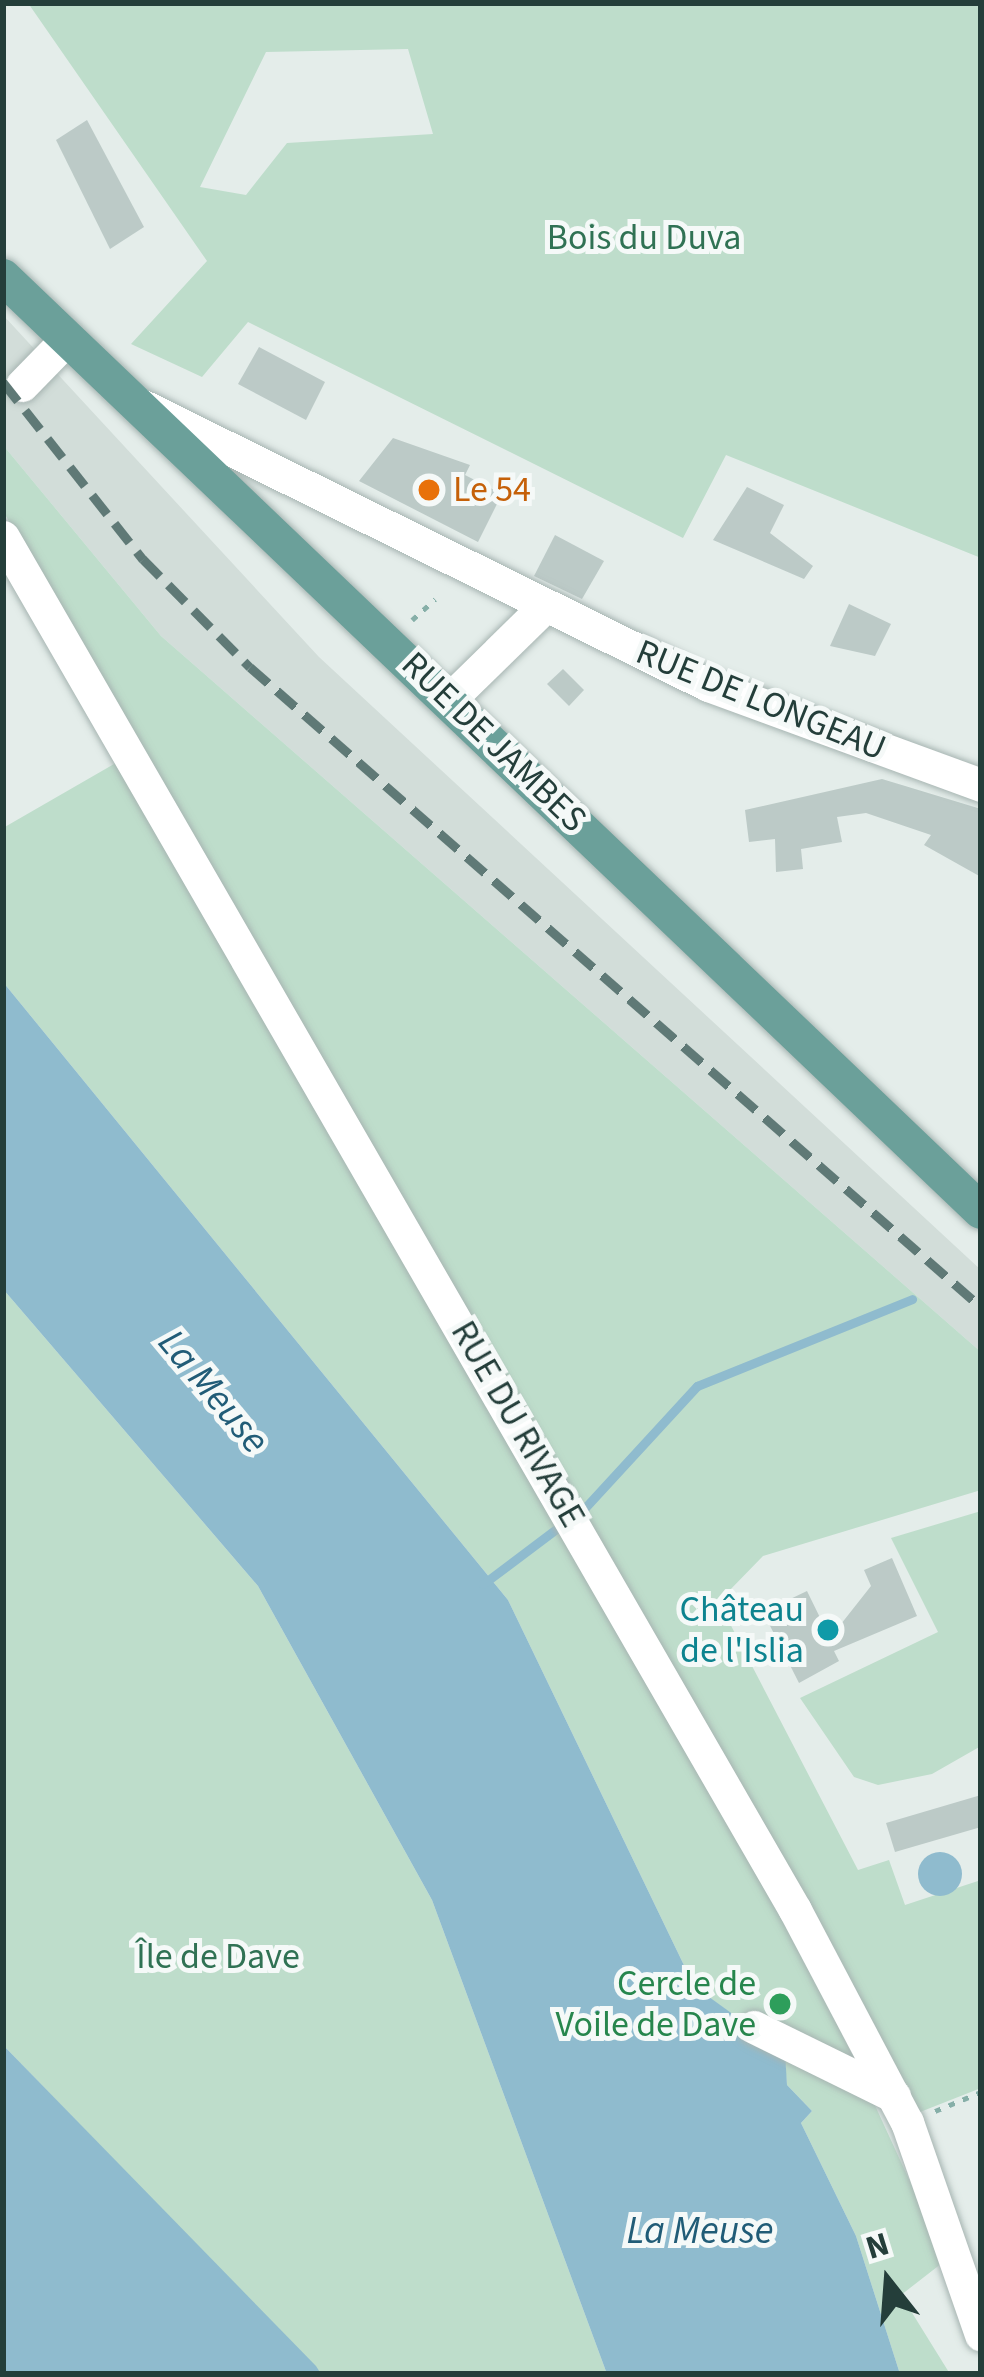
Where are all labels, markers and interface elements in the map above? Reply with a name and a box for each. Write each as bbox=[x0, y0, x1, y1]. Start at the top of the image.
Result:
park label: Bois du Duva bbox=[547, 216, 741, 260]
place label: Le 54 bbox=[453, 468, 531, 512]
marker: Le 54 bbox=[416, 477, 442, 503]
street label: RUE DE LONGEAU bbox=[630, 630, 892, 770]
street label: RUE DE JAMBES bbox=[392, 643, 596, 841]
street label: RUE DU RIVAGE bbox=[442, 1313, 594, 1535]
water label: La Meuse bbox=[148, 1321, 278, 1463]
place label: Château de l'Islia bbox=[679, 1587, 804, 1672]
marker: Château de l'Islia bbox=[815, 1617, 841, 1643]
park label: Île de Dave bbox=[136, 1935, 300, 1979]
place label: Cercle de Voile de Dave bbox=[556, 1961, 756, 2046]
marker: Cercle de Voile de Dave bbox=[767, 1991, 793, 2017]
water label: La Meuse bbox=[626, 2208, 774, 2254]
text: N bbox=[860, 2220, 895, 2272]
north arrow bbox=[828, 2221, 948, 2341]

